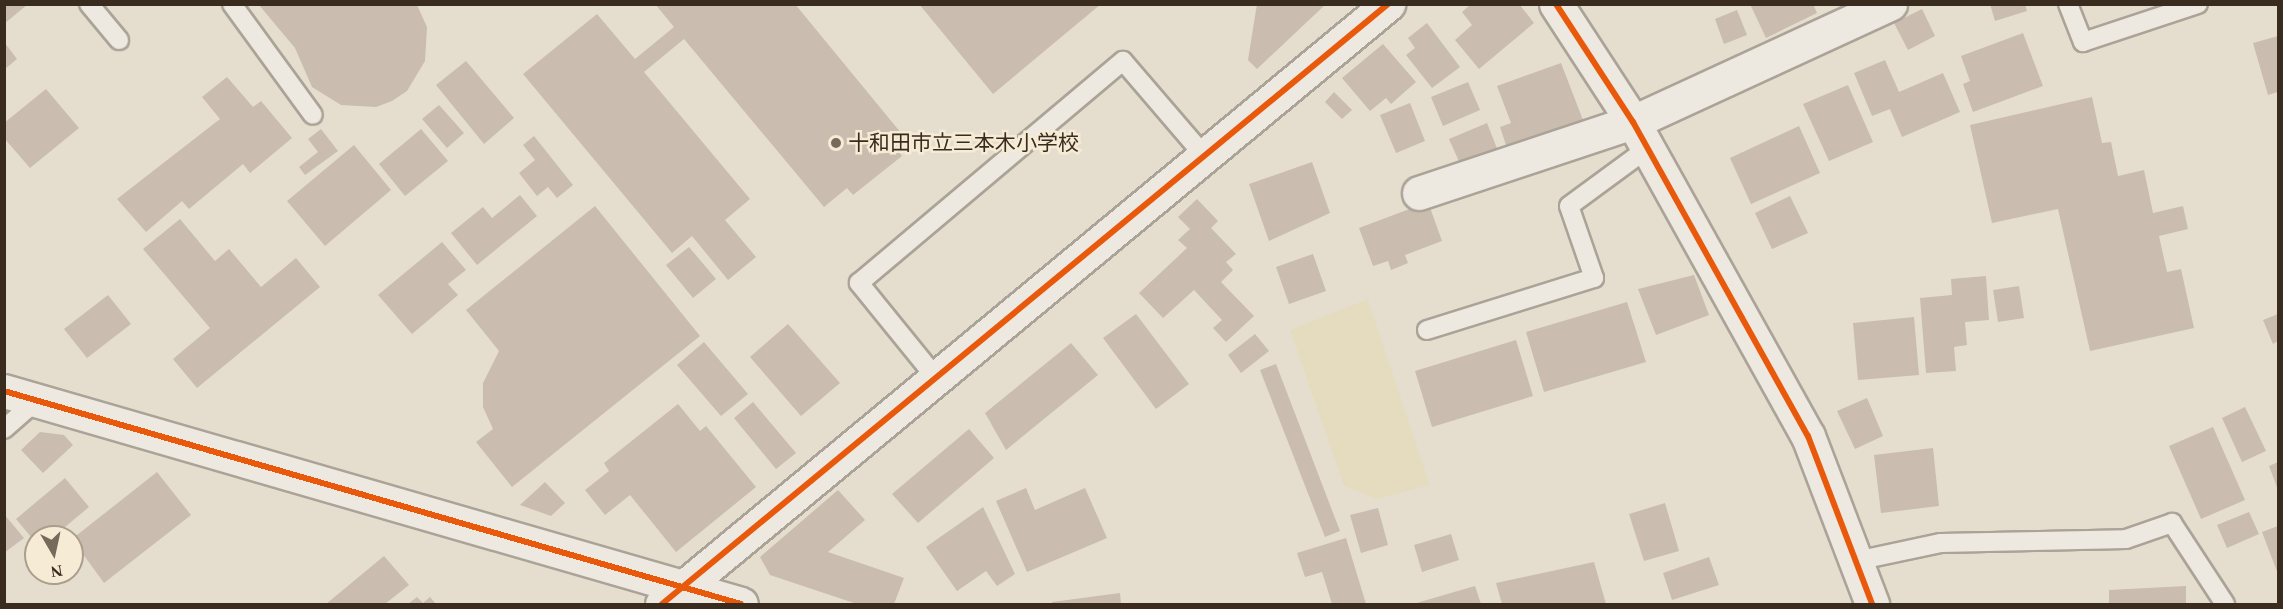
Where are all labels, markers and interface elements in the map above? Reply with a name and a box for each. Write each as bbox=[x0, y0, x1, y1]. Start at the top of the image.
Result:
place label: 十和田市立三本木小学校 bbox=[848, 130, 1079, 156]
marker: 十和田市立三本木小学校 bbox=[829, 136, 843, 150]
north arrow bbox=[24, 525, 84, 585]
text: N bbox=[50, 562, 64, 581]

